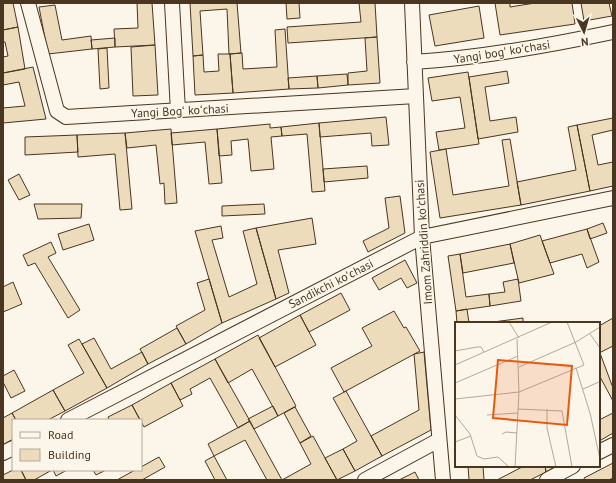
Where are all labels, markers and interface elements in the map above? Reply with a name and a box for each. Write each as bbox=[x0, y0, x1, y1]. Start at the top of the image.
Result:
north arrow bbox=[564, 12, 604, 52]
text: N bbox=[581, 35, 589, 49]
street label: Yangi bogʻ koʻchasi bbox=[453, 36, 551, 67]
street label: Yangi Bogʻ koʻchasi bbox=[131, 100, 229, 121]
street label: Imom Zahriddin koʻchasi bbox=[412, 179, 435, 305]
street label: Sandikchi koʻchasi bbox=[286, 256, 376, 311]
inset map bbox=[455, 322, 600, 467]
legend bbox=[12, 419, 142, 471]
text: Road bbox=[48, 427, 73, 442]
text: Building bbox=[48, 447, 91, 462]

